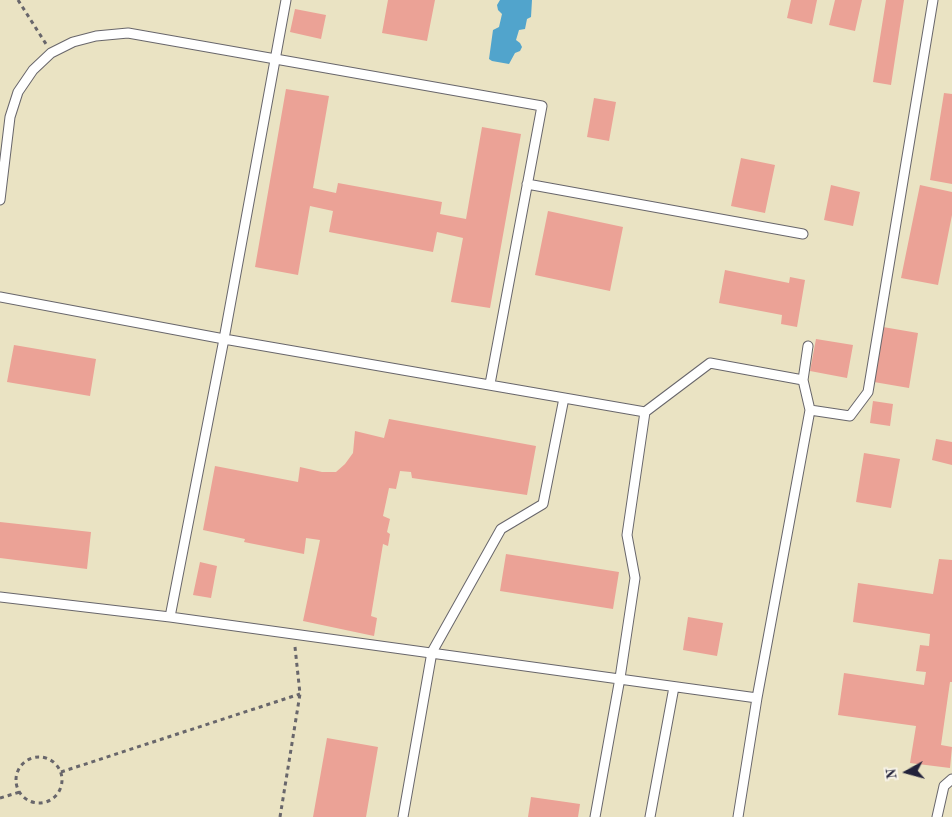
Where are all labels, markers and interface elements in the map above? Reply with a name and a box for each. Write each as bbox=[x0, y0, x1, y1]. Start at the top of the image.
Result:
north arrow bbox=[882, 747, 932, 797]
text: N bbox=[885, 768, 900, 780]

